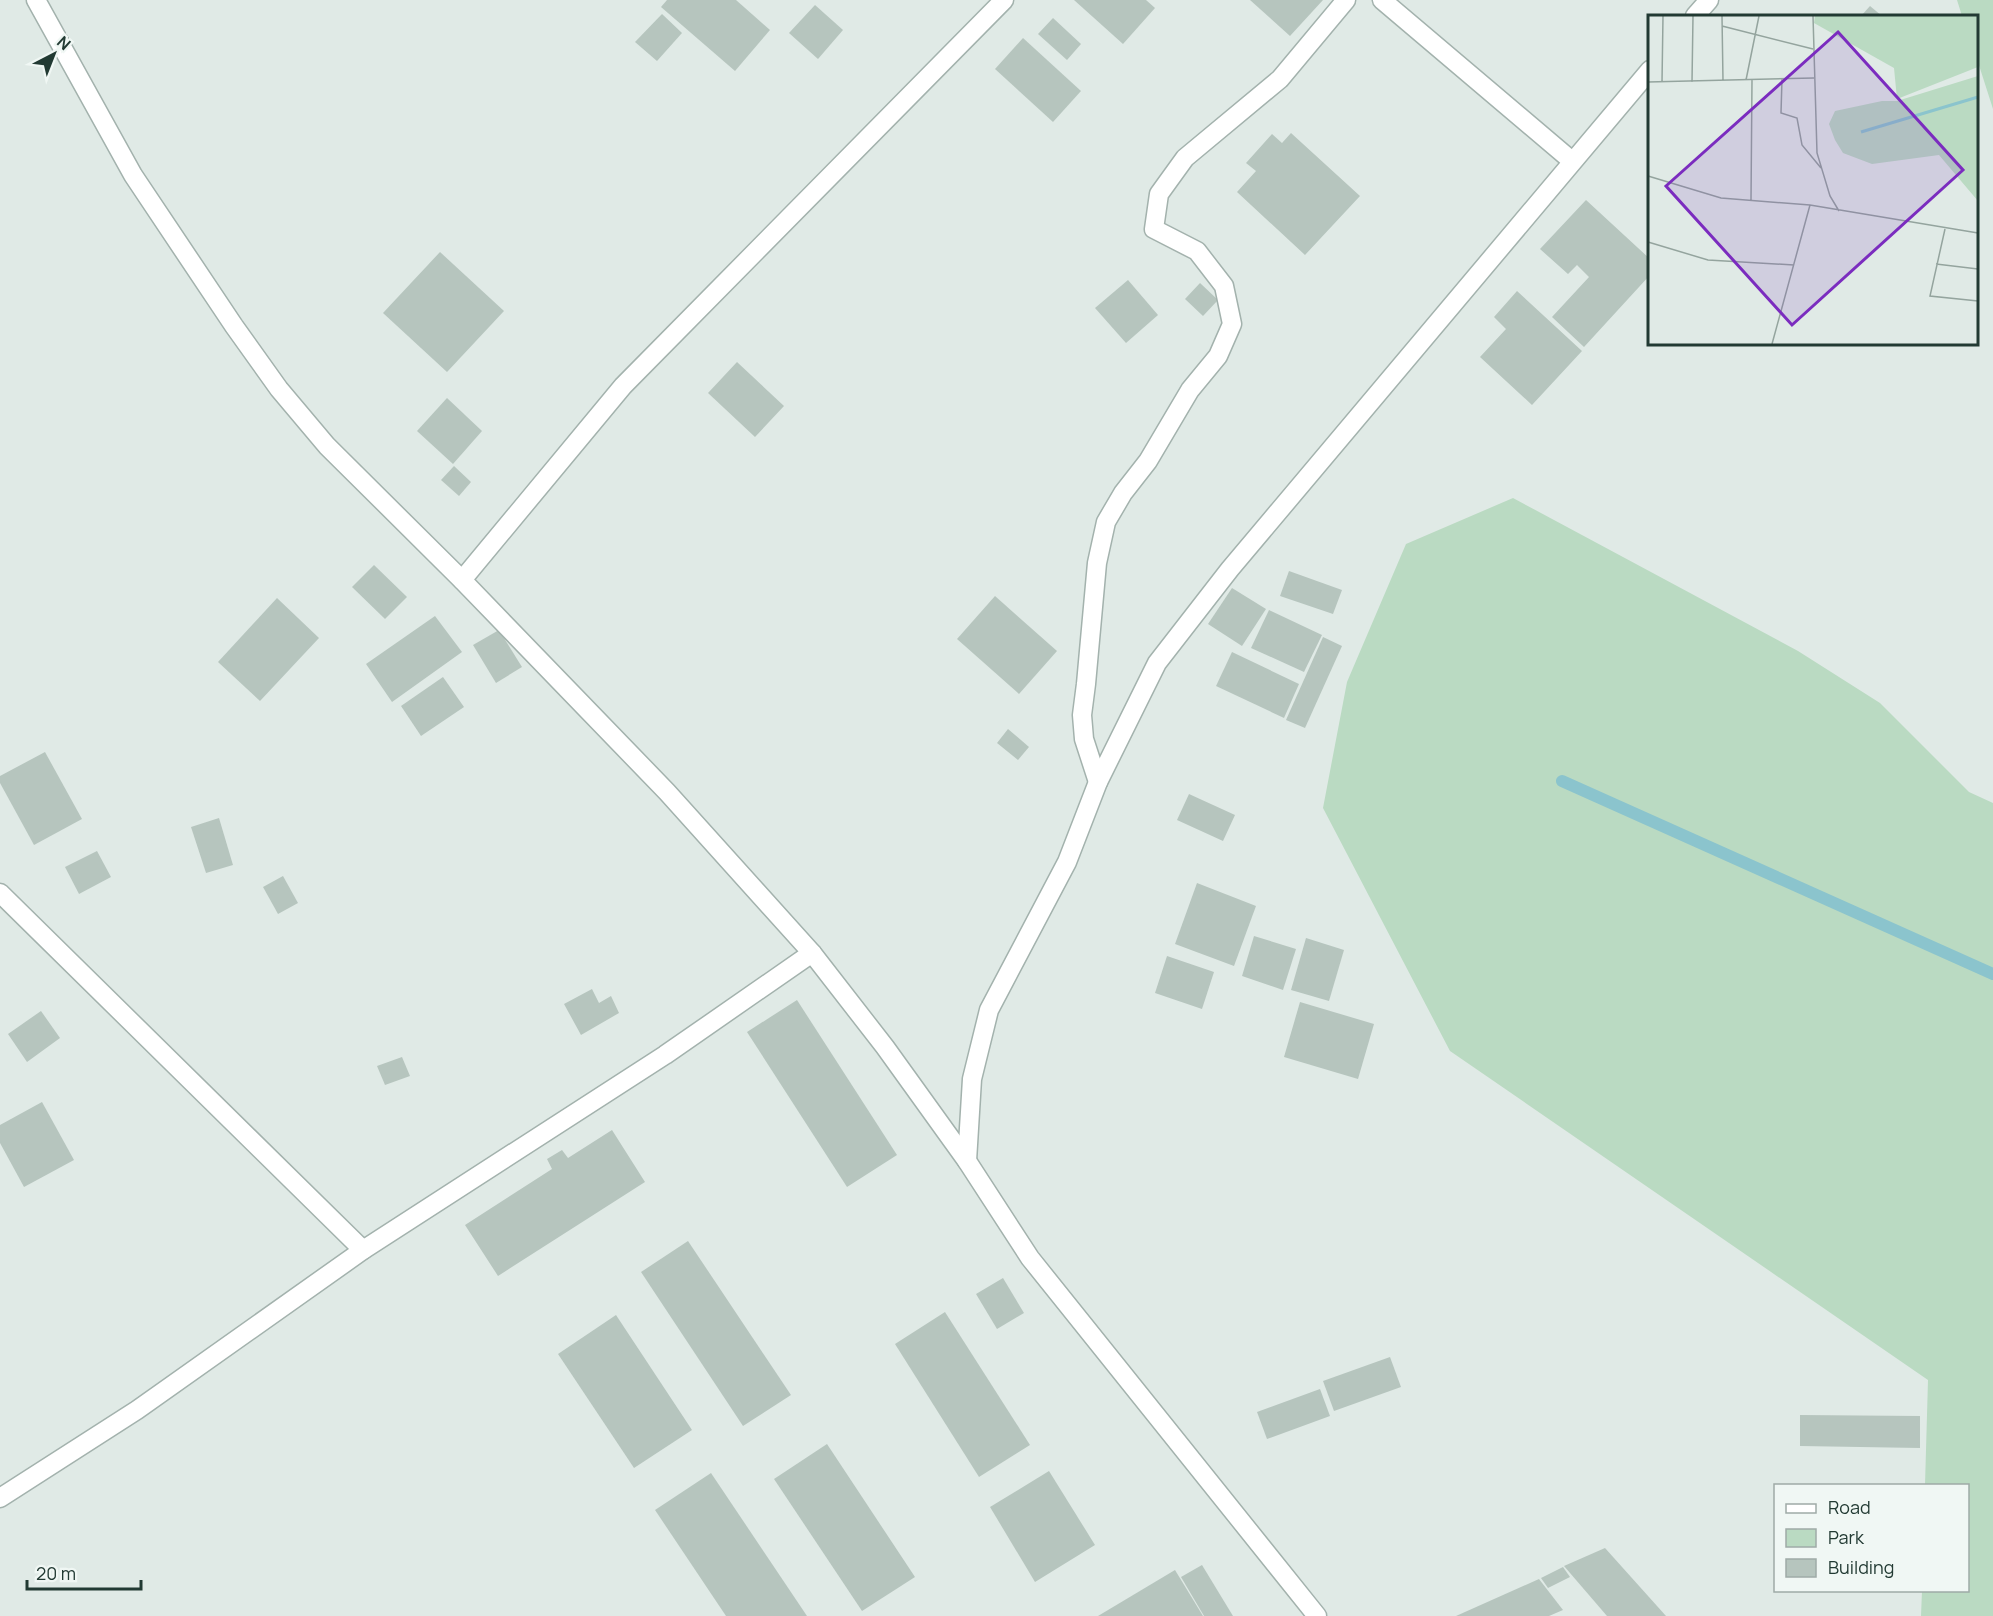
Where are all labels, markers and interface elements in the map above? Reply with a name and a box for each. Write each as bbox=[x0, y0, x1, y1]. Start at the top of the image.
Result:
inset map bbox=[1648, 15, 1978, 345]
north arrow bbox=[24, 24, 84, 84]
text: N bbox=[52, 31, 76, 55]
legend bbox=[1774, 1484, 1969, 1592]
text: Road bbox=[1828, 1495, 1871, 1519]
text: Park bbox=[1828, 1525, 1865, 1549]
scale bar bbox=[27, 1553, 141, 1591]
text: Building bbox=[1828, 1555, 1894, 1579]
text: 20 m bbox=[36, 1561, 76, 1585]

